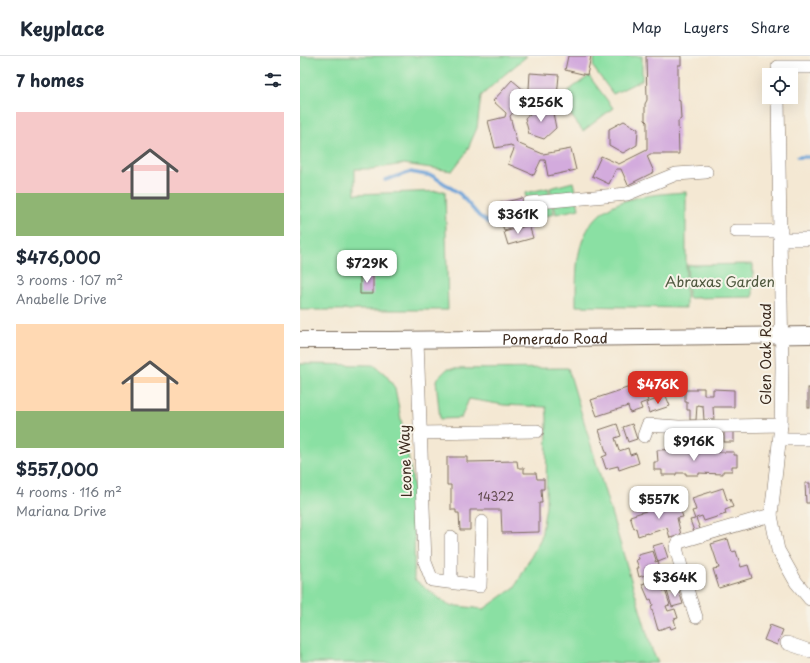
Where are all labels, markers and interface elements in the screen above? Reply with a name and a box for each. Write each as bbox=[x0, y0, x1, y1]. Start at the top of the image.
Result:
text: Keyplace bbox=[20, 14, 105, 42]
text: Map bbox=[632, 17, 662, 38]
text: Layers bbox=[684, 17, 729, 38]
text: Share bbox=[751, 17, 790, 38]
text: 7 homes bbox=[16, 67, 84, 93]
map controls bbox=[762, 68, 798, 104]
button: locate bbox=[762, 68, 798, 104]
icon: filters bbox=[262, 69, 284, 91]
pin: $256K bbox=[513, 89, 569, 123]
text: $256K bbox=[519, 92, 563, 111]
icon: home bbox=[114, 138, 186, 210]
pin: $361K bbox=[490, 201, 546, 235]
text: $361K bbox=[497, 204, 539, 223]
text: $476,000 bbox=[16, 244, 101, 270]
pin: $729K bbox=[339, 250, 395, 284]
text: $729K bbox=[346, 253, 388, 272]
text: 3 rooms · 107 m² bbox=[16, 270, 123, 289]
park label: Abraxas Garden bbox=[665, 271, 775, 292]
text: Anabelle Drive bbox=[16, 289, 107, 308]
street label: Glen Oak Road bbox=[755, 303, 776, 405]
street label: Pomerado Road bbox=[502, 327, 608, 349]
icon: home bbox=[114, 350, 186, 422]
pin: $476K bbox=[630, 371, 686, 405]
text: $476K bbox=[637, 374, 679, 393]
street label: Leone Way bbox=[393, 424, 417, 498]
pin: $916K bbox=[666, 428, 722, 462]
text: $916K bbox=[673, 431, 715, 450]
text: $557,000 bbox=[16, 456, 98, 482]
text: 4 rooms · 116 m² bbox=[16, 482, 122, 501]
pin: $557K bbox=[631, 486, 687, 520]
house number: 14322 bbox=[478, 487, 515, 505]
text: $557K bbox=[638, 489, 680, 508]
text: Mariana Drive bbox=[16, 501, 107, 520]
pin: $364K bbox=[647, 564, 703, 598]
text: $364K bbox=[653, 567, 697, 586]

